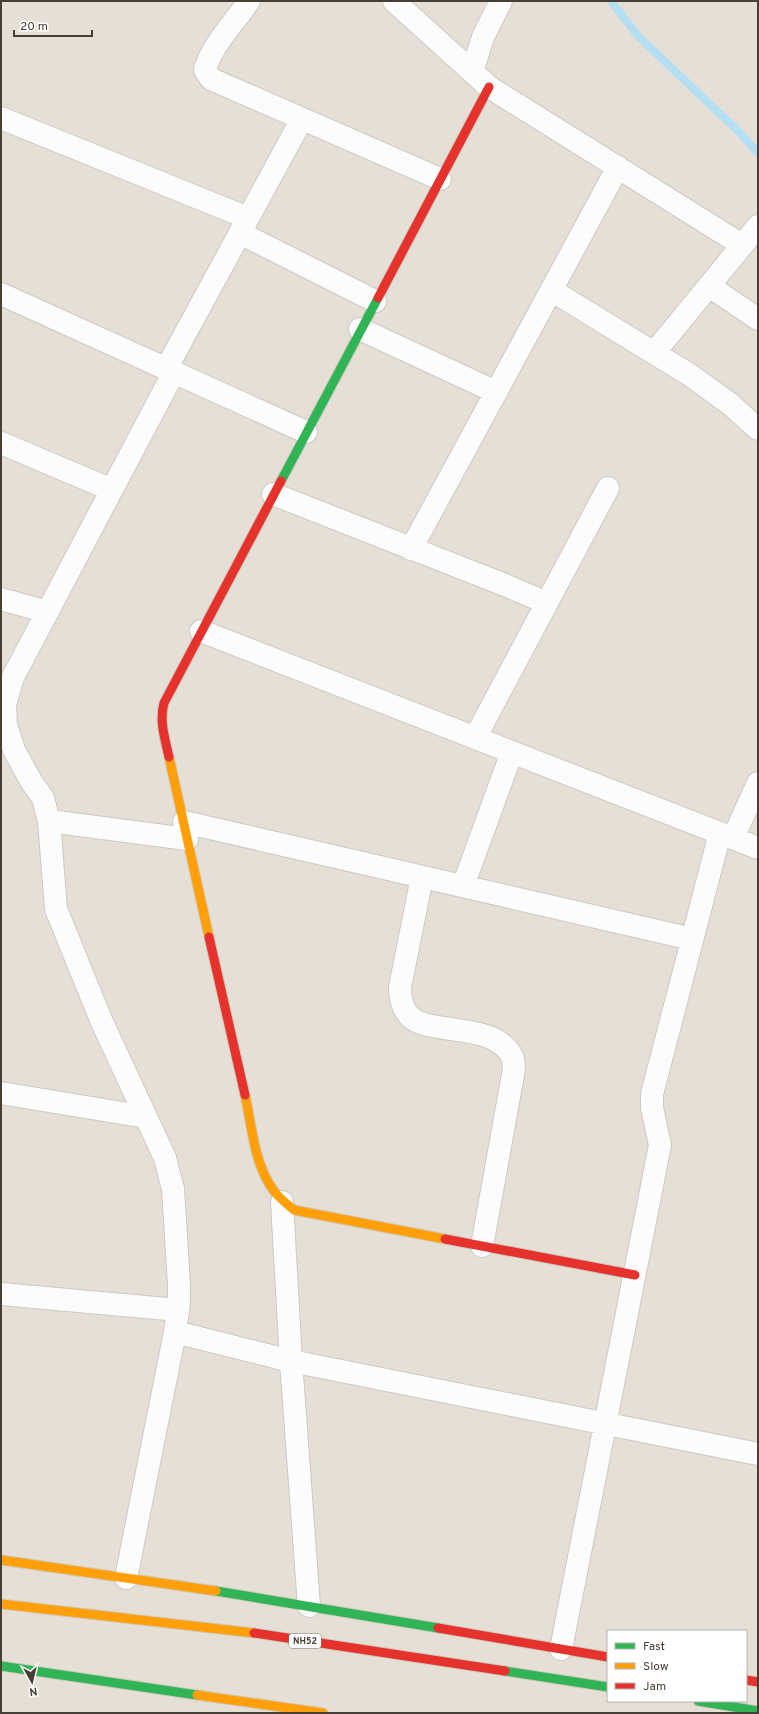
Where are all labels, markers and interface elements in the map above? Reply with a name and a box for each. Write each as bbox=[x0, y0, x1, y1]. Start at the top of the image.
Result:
scale bar bbox=[14, 12, 92, 38]
text: 20 m bbox=[20, 19, 48, 35]
legend bbox=[607, 1630, 747, 1702]
road number: NH52 bbox=[289, 1634, 321, 1648]
text: Fast bbox=[643, 1639, 665, 1655]
text: Slow bbox=[643, 1659, 669, 1675]
north arrow bbox=[12, 1662, 52, 1702]
text: Jam bbox=[643, 1679, 666, 1695]
text: N bbox=[28, 1683, 38, 1698]

